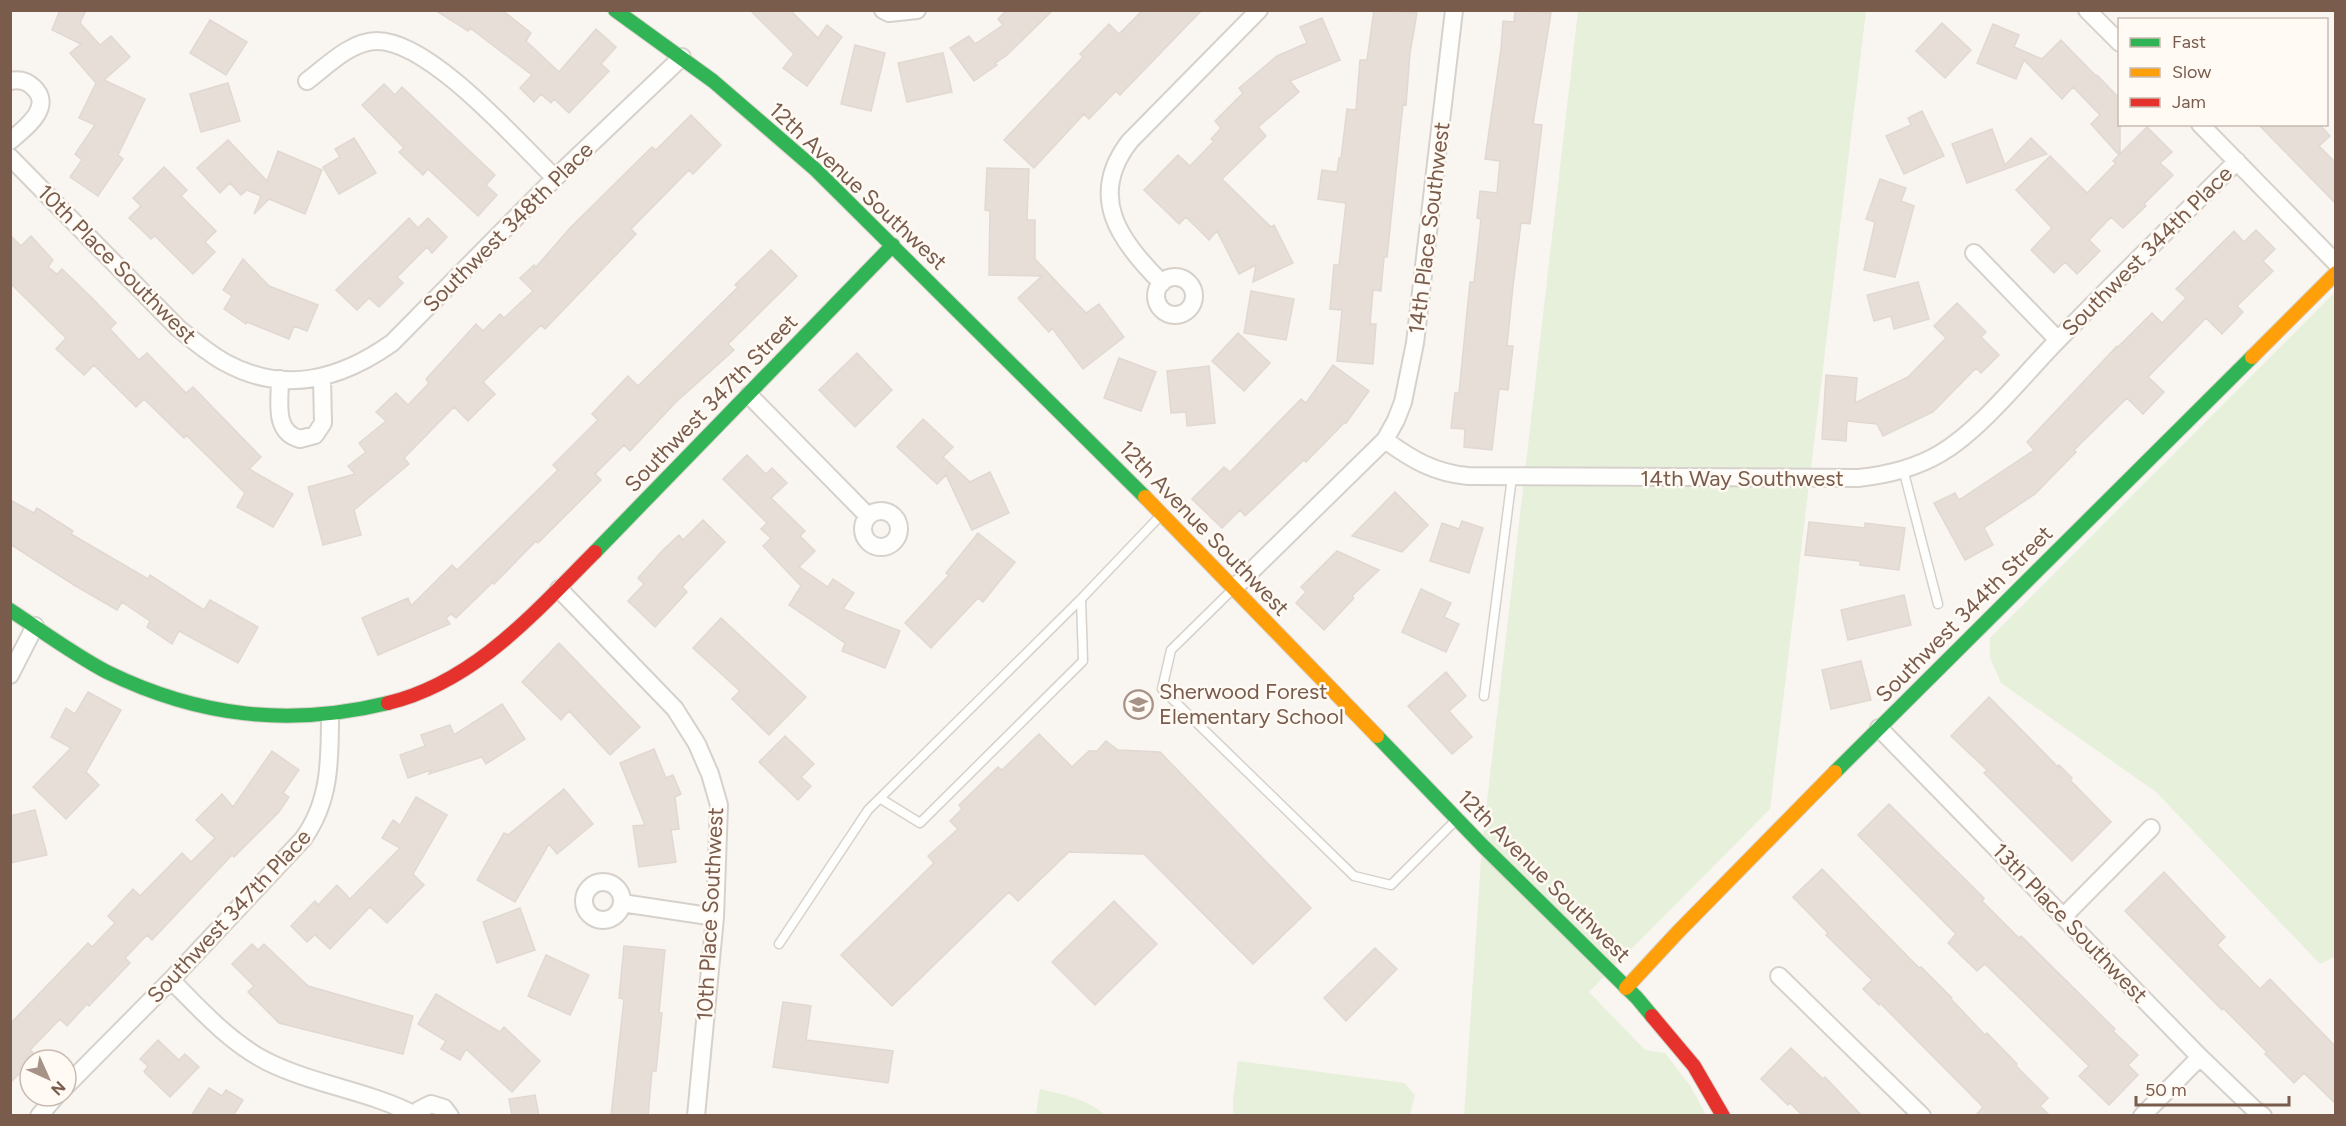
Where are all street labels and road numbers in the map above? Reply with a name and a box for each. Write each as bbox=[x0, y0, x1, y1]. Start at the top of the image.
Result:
street label: 12th Avenue Southwest bbox=[763, 96, 953, 276]
street label: 14th Place Southwest bbox=[1403, 120, 1455, 336]
street label: Southwest 348th Place bbox=[417, 136, 599, 318]
street label: Southwest 344th Place bbox=[2056, 160, 2238, 342]
street label: 10th Place Southwest bbox=[32, 179, 202, 349]
street label: Southwest 347th Street bbox=[619, 308, 803, 498]
street label: 12th Avenue Southwest bbox=[1113, 435, 1295, 621]
street label: 14th Way Southwest bbox=[1640, 465, 1844, 492]
street label: Southwest 344th Street bbox=[1870, 520, 2058, 708]
street label: 12th Avenue Southwest bbox=[1452, 784, 1636, 968]
street label: 10th Place Southwest bbox=[691, 806, 729, 1022]
street label: Southwest 347th Place bbox=[141, 823, 317, 1009]
street label: 13th Place Southwest bbox=[1987, 837, 2153, 1009]

